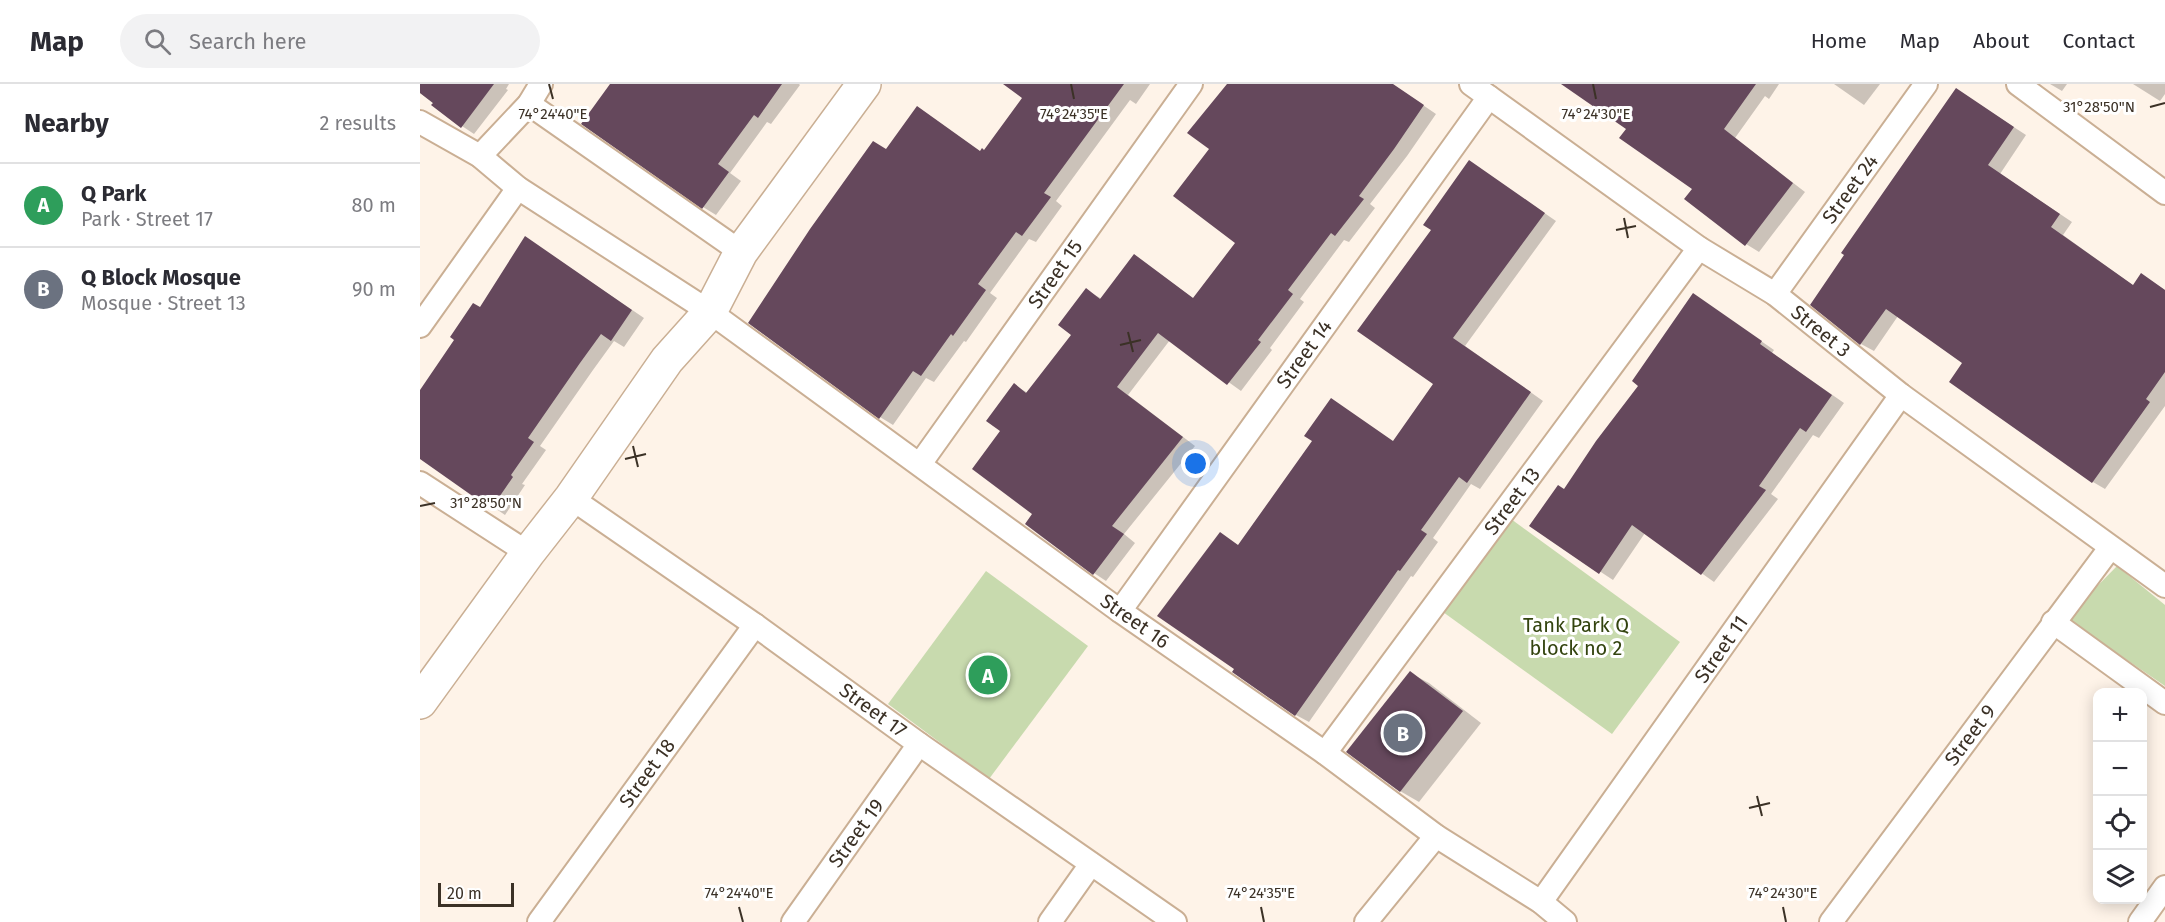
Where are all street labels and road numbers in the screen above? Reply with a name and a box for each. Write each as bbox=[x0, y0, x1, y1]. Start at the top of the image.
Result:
street label: Street 24 bbox=[1817, 149, 1883, 228]
street label: Street 15 bbox=[1023, 235, 1087, 313]
street label: Street 3 bbox=[1786, 300, 1856, 362]
street label: Street 14 bbox=[1271, 315, 1337, 393]
street label: Street 13 bbox=[1479, 463, 1545, 539]
street label: Street 16 bbox=[1096, 589, 1174, 653]
street label: Street 11 bbox=[1689, 611, 1753, 687]
street label: Street 17 bbox=[835, 678, 911, 742]
street label: Street 9 bbox=[1939, 700, 2001, 770]
street label: Street 18 bbox=[614, 734, 680, 812]
street label: Street 19 bbox=[823, 794, 889, 872]

